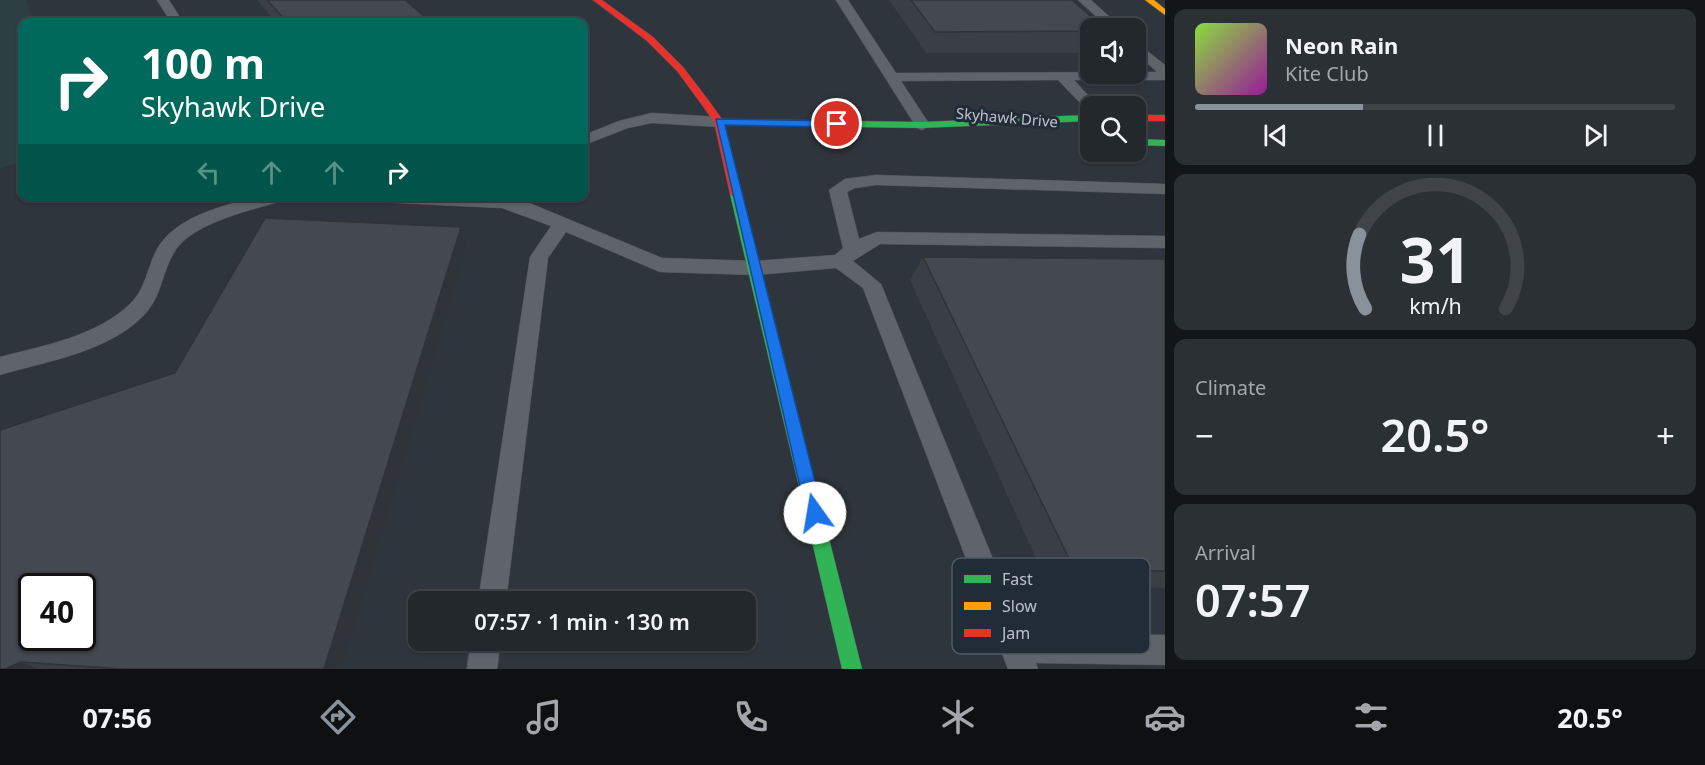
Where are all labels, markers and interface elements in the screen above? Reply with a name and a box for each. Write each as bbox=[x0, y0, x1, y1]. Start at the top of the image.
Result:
map controls bbox=[1080, 18, 1146, 162]
button: sound bbox=[1080, 18, 1146, 84]
text: Neon Rain bbox=[1285, 30, 1398, 60]
text: 100 m bbox=[141, 34, 265, 91]
icon: right bbox=[42, 42, 120, 120]
text: Kite Club bbox=[1285, 60, 1369, 87]
text: Skyhawk Drive bbox=[141, 88, 325, 125]
button: search bbox=[1080, 96, 1146, 162]
pin bbox=[811, 98, 862, 149]
street label: Skyhawk Drive bbox=[955, 103, 1059, 131]
icon: arrive bbox=[820, 107, 853, 140]
icon: previous bbox=[1259, 119, 1292, 152]
icon: pause bbox=[1419, 119, 1452, 152]
icon: next bbox=[1579, 119, 1612, 152]
icon: left bbox=[192, 156, 225, 189]
icon: ahead bbox=[255, 156, 288, 189]
icon: ahead bbox=[318, 156, 351, 189]
icon: right bbox=[381, 156, 414, 189]
text: 31 bbox=[1399, 216, 1471, 301]
text: km/h bbox=[1409, 291, 1461, 320]
text: Climate bbox=[1195, 374, 1266, 401]
text: 20.5° bbox=[1381, 404, 1489, 465]
text: − bbox=[1195, 413, 1214, 458]
text: + bbox=[1656, 413, 1675, 458]
position arrow bbox=[783, 481, 847, 545]
text: Arrival bbox=[1195, 539, 1256, 566]
legend bbox=[952, 558, 1150, 654]
text: Fast bbox=[1002, 568, 1033, 590]
text: 07:57 bbox=[1195, 569, 1310, 630]
speed limit sign: 40 bbox=[18, 573, 96, 651]
text: Slow bbox=[1002, 595, 1037, 617]
text: 07:57 · 1 min · 130 m bbox=[474, 606, 690, 636]
text: Jam bbox=[1000, 622, 1030, 644]
icon: directions bbox=[317, 696, 359, 738]
icon: music bbox=[523, 696, 565, 738]
icon: phone bbox=[730, 696, 772, 738]
icon: climate bbox=[937, 696, 979, 738]
icon: car bbox=[1144, 696, 1186, 738]
icon: filters bbox=[1350, 696, 1392, 738]
text: 07:56 bbox=[82, 699, 152, 736]
text: 20.5° bbox=[1557, 699, 1623, 736]

